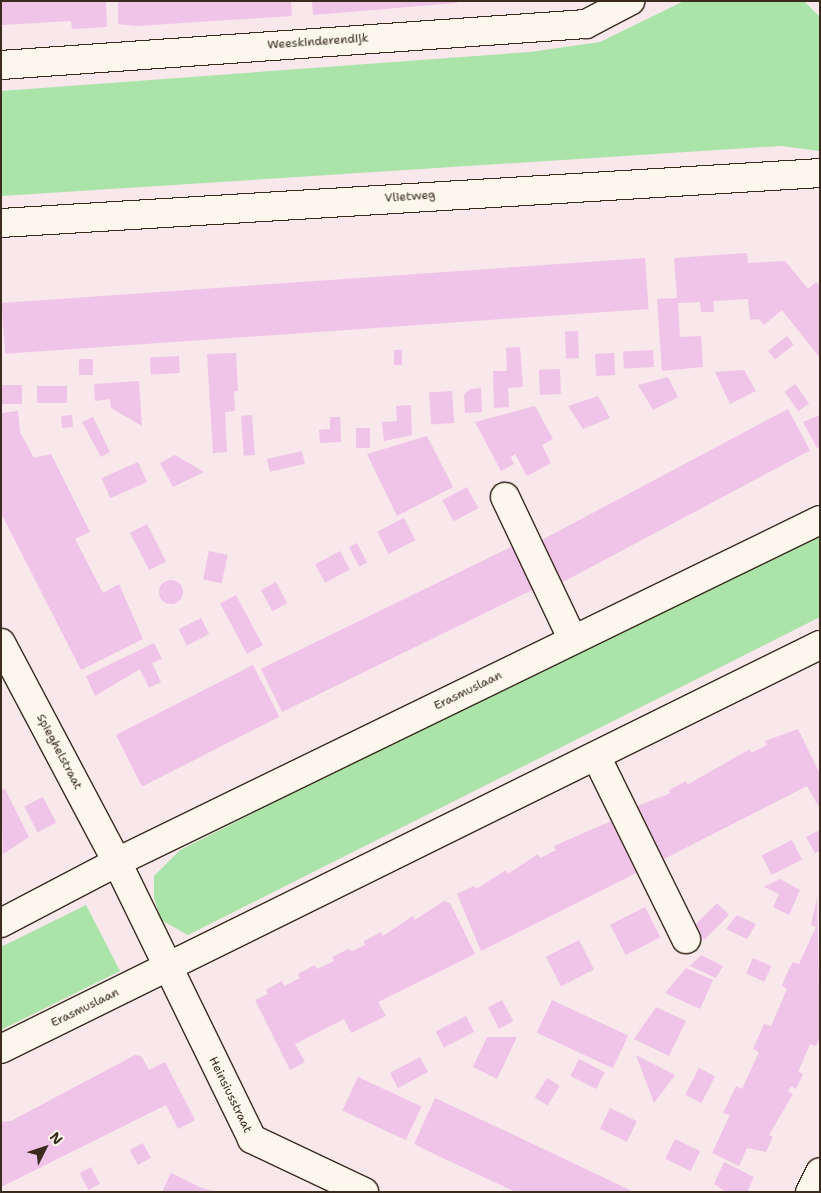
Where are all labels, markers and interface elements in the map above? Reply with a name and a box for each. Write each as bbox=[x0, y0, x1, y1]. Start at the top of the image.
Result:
street label: Weeskinderendijk bbox=[267, 31, 369, 53]
street label: Vlietweg bbox=[384, 188, 436, 206]
street label: Erasmuslaan bbox=[432, 668, 504, 714]
street label: Spieghelstraat bbox=[33, 712, 85, 792]
street label: Erasmuslaan bbox=[49, 985, 121, 1031]
street label: Heinsiusstraat bbox=[205, 1055, 255, 1135]
north arrow bbox=[20, 1123, 70, 1173]
text: N bbox=[46, 1128, 67, 1148]

